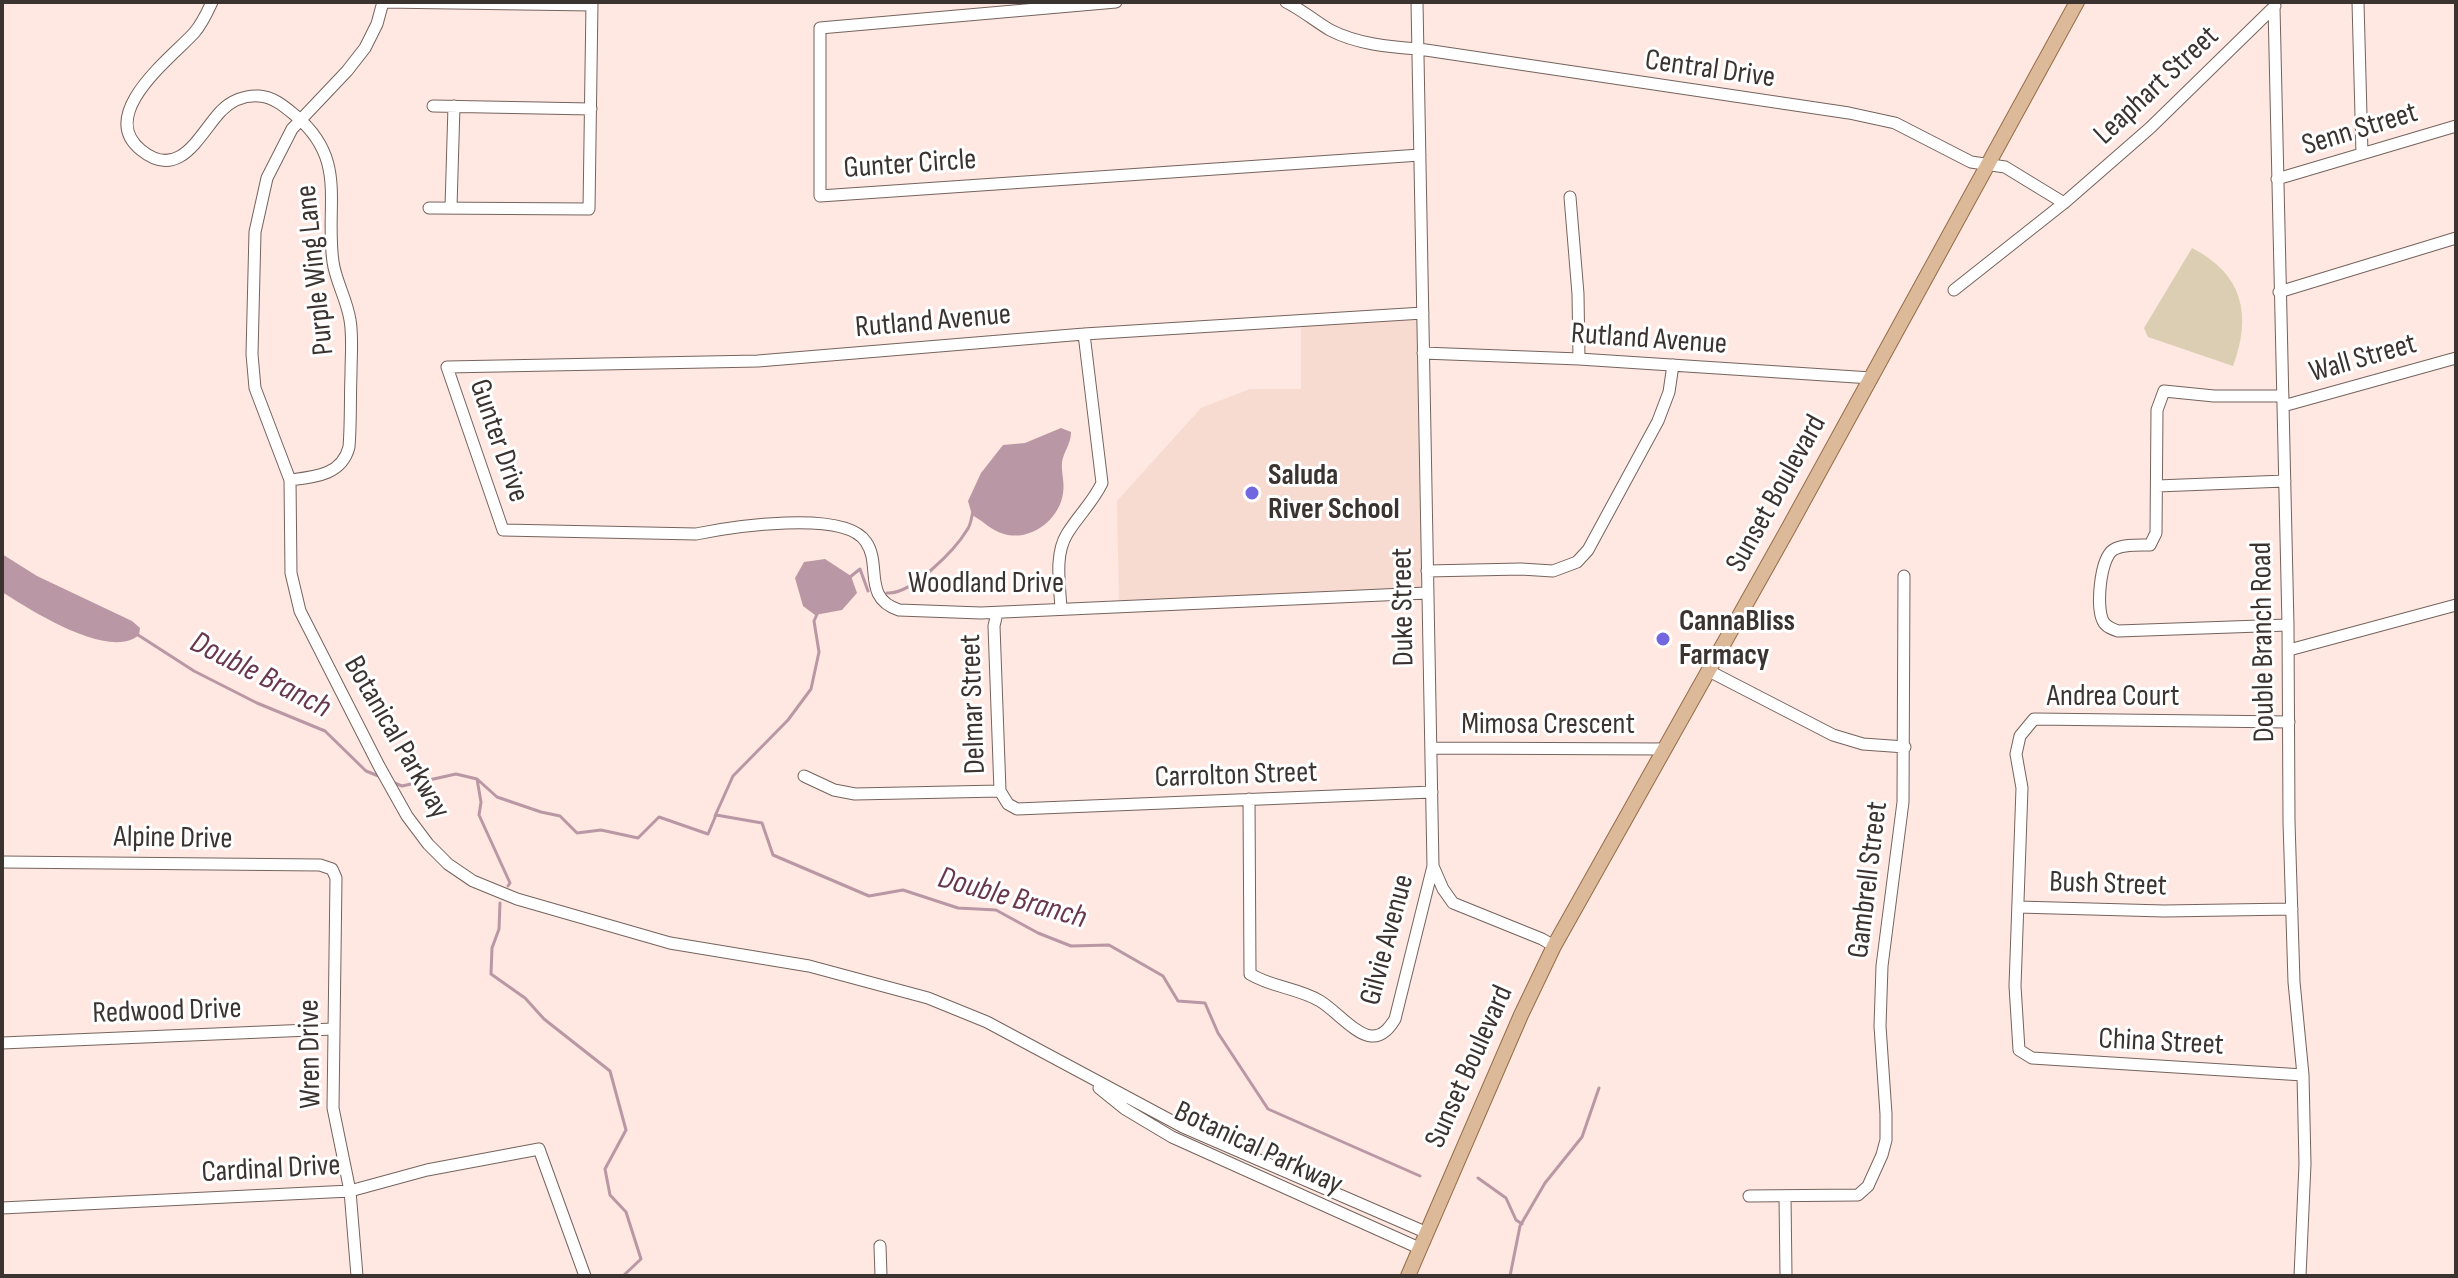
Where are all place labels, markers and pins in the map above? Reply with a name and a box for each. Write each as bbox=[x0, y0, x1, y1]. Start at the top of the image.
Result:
place label: Saluda River School bbox=[1268, 458, 1400, 528]
marker: Saluda River School bbox=[1243, 484, 1261, 502]
place label: CannaBliss Farmacy bbox=[1679, 604, 1795, 674]
marker: CannaBliss Farmacy bbox=[1654, 630, 1672, 648]

